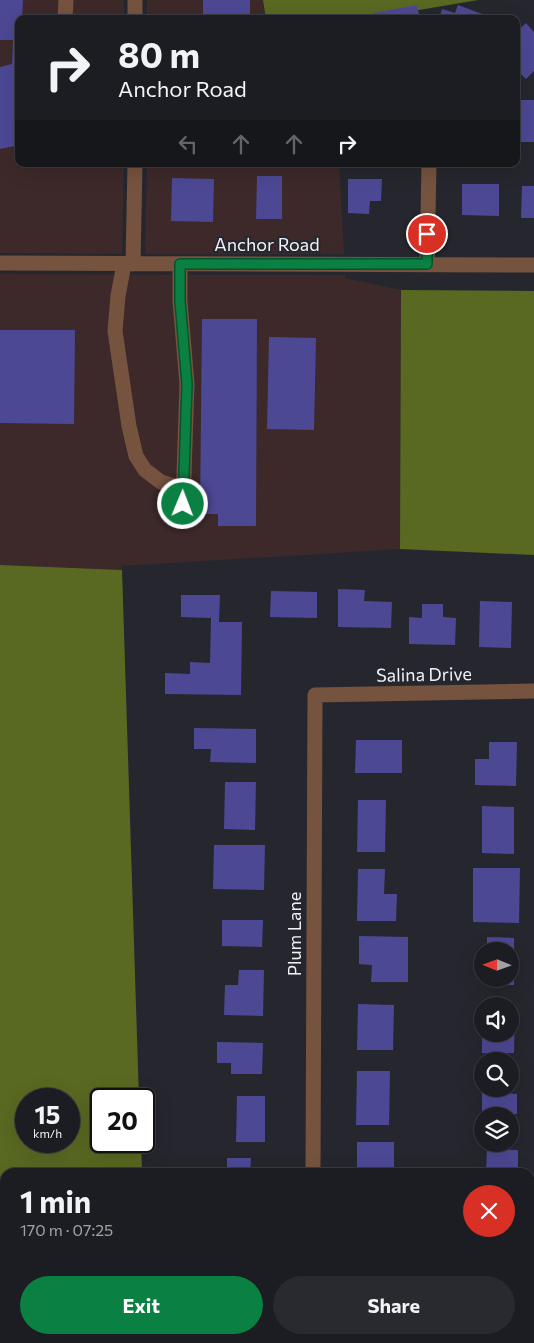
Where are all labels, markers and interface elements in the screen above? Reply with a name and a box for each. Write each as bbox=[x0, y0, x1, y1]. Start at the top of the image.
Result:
text: 80 m bbox=[118, 32, 200, 75]
icon: right bbox=[35, 35, 100, 100]
text: Anchor Road bbox=[118, 75, 247, 102]
icon: left bbox=[174, 130, 202, 158]
icon: ahead bbox=[227, 130, 255, 158]
icon: ahead bbox=[280, 130, 308, 158]
icon: right bbox=[333, 130, 361, 158]
pin bbox=[406, 213, 448, 255]
icon: arrive bbox=[413, 220, 441, 248]
street label: Anchor Road bbox=[214, 233, 320, 255]
position arrow bbox=[156, 477, 208, 529]
street label: Salina Drive bbox=[376, 662, 472, 686]
street label: Plum Lane bbox=[283, 892, 305, 976]
north arrow bbox=[474, 942, 519, 988]
map controls bbox=[474, 942, 519, 1152]
button: sound bbox=[474, 997, 519, 1042]
button: search bbox=[474, 1052, 519, 1097]
speed limit sign: 20 bbox=[90, 1088, 155, 1153]
text: 15 bbox=[35, 1099, 60, 1129]
button: layers bbox=[474, 1107, 519, 1152]
text: km/h bbox=[33, 1126, 62, 1140]
text: 1 min bbox=[20, 1182, 91, 1219]
button: close bbox=[463, 1185, 515, 1237]
text: 170 m · 07:25 bbox=[20, 1220, 113, 1239]
button: Exit bbox=[20, 1276, 263, 1334]
button: Share bbox=[273, 1276, 515, 1334]

